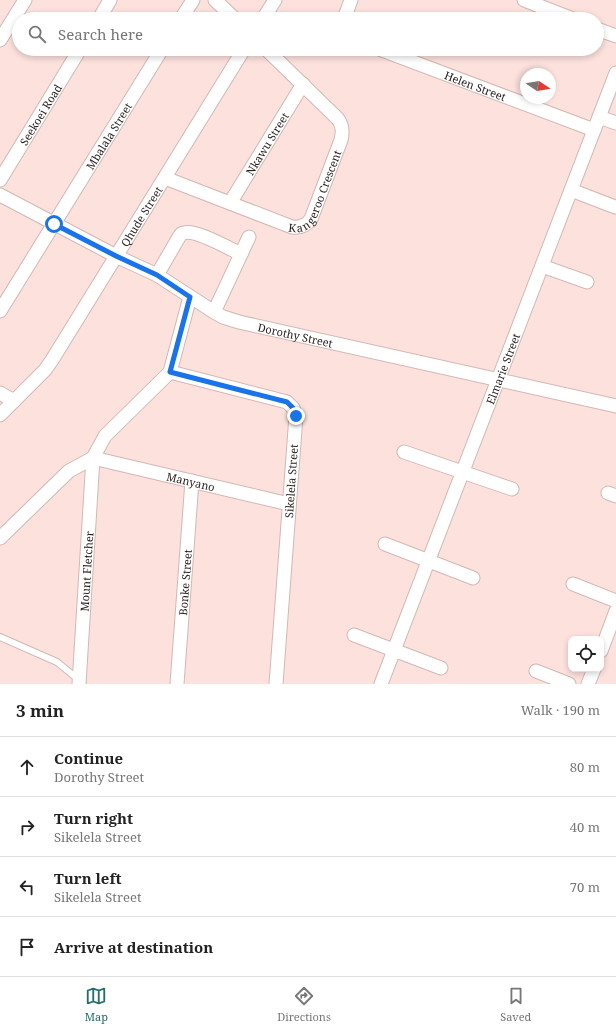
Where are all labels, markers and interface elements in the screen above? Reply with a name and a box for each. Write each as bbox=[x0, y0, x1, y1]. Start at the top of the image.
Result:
search box bbox=[12, 12, 604, 56]
icon: search bbox=[26, 23, 48, 45]
text: Search here bbox=[58, 24, 143, 44]
street label: Helen Street bbox=[443, 67, 508, 104]
north arrow bbox=[520, 68, 556, 104]
street label: Seekoei Road bbox=[16, 81, 65, 148]
street label: Mbalala Street bbox=[82, 99, 135, 172]
street label: Nkawu Street bbox=[242, 109, 292, 178]
street label: Kangeroo Crescent bbox=[288, 148, 344, 235]
street label: Qhude Street bbox=[117, 183, 165, 249]
route start bbox=[45, 215, 63, 233]
street label: Dorothy Street bbox=[256, 319, 334, 350]
street label: Elmarie Street bbox=[482, 331, 523, 406]
route end bbox=[287, 407, 305, 425]
street label: Sikelela Street bbox=[281, 443, 301, 518]
street label: Manyano bbox=[165, 468, 217, 494]
street label: Mount Fletcher bbox=[76, 530, 96, 612]
street label: Bonke Street bbox=[175, 549, 194, 616]
map controls bbox=[568, 636, 604, 672]
button: locate bbox=[568, 636, 604, 672]
text: 3 min bbox=[16, 699, 64, 722]
text: Walk · 190 m bbox=[521, 701, 600, 719]
text: Continue bbox=[54, 748, 123, 768]
icon: ahead bbox=[16, 756, 38, 778]
text: 80 m bbox=[570, 758, 600, 776]
text: Dorothy Street bbox=[54, 768, 144, 786]
text: Turn right bbox=[54, 808, 133, 828]
icon: right bbox=[16, 816, 38, 838]
text: 40 m bbox=[570, 818, 600, 836]
text: Sikelela Street bbox=[54, 828, 142, 846]
text: Turn left bbox=[54, 868, 122, 888]
icon: left bbox=[16, 876, 38, 898]
text: 70 m bbox=[570, 878, 600, 896]
text: Sikelela Street bbox=[54, 888, 142, 906]
icon: arrive bbox=[16, 936, 38, 958]
text: Arrive at destination bbox=[54, 937, 213, 957]
tab: Map bbox=[85, 985, 108, 1024]
tab: Directions bbox=[277, 985, 331, 1024]
tab: Saved bbox=[500, 985, 531, 1024]

